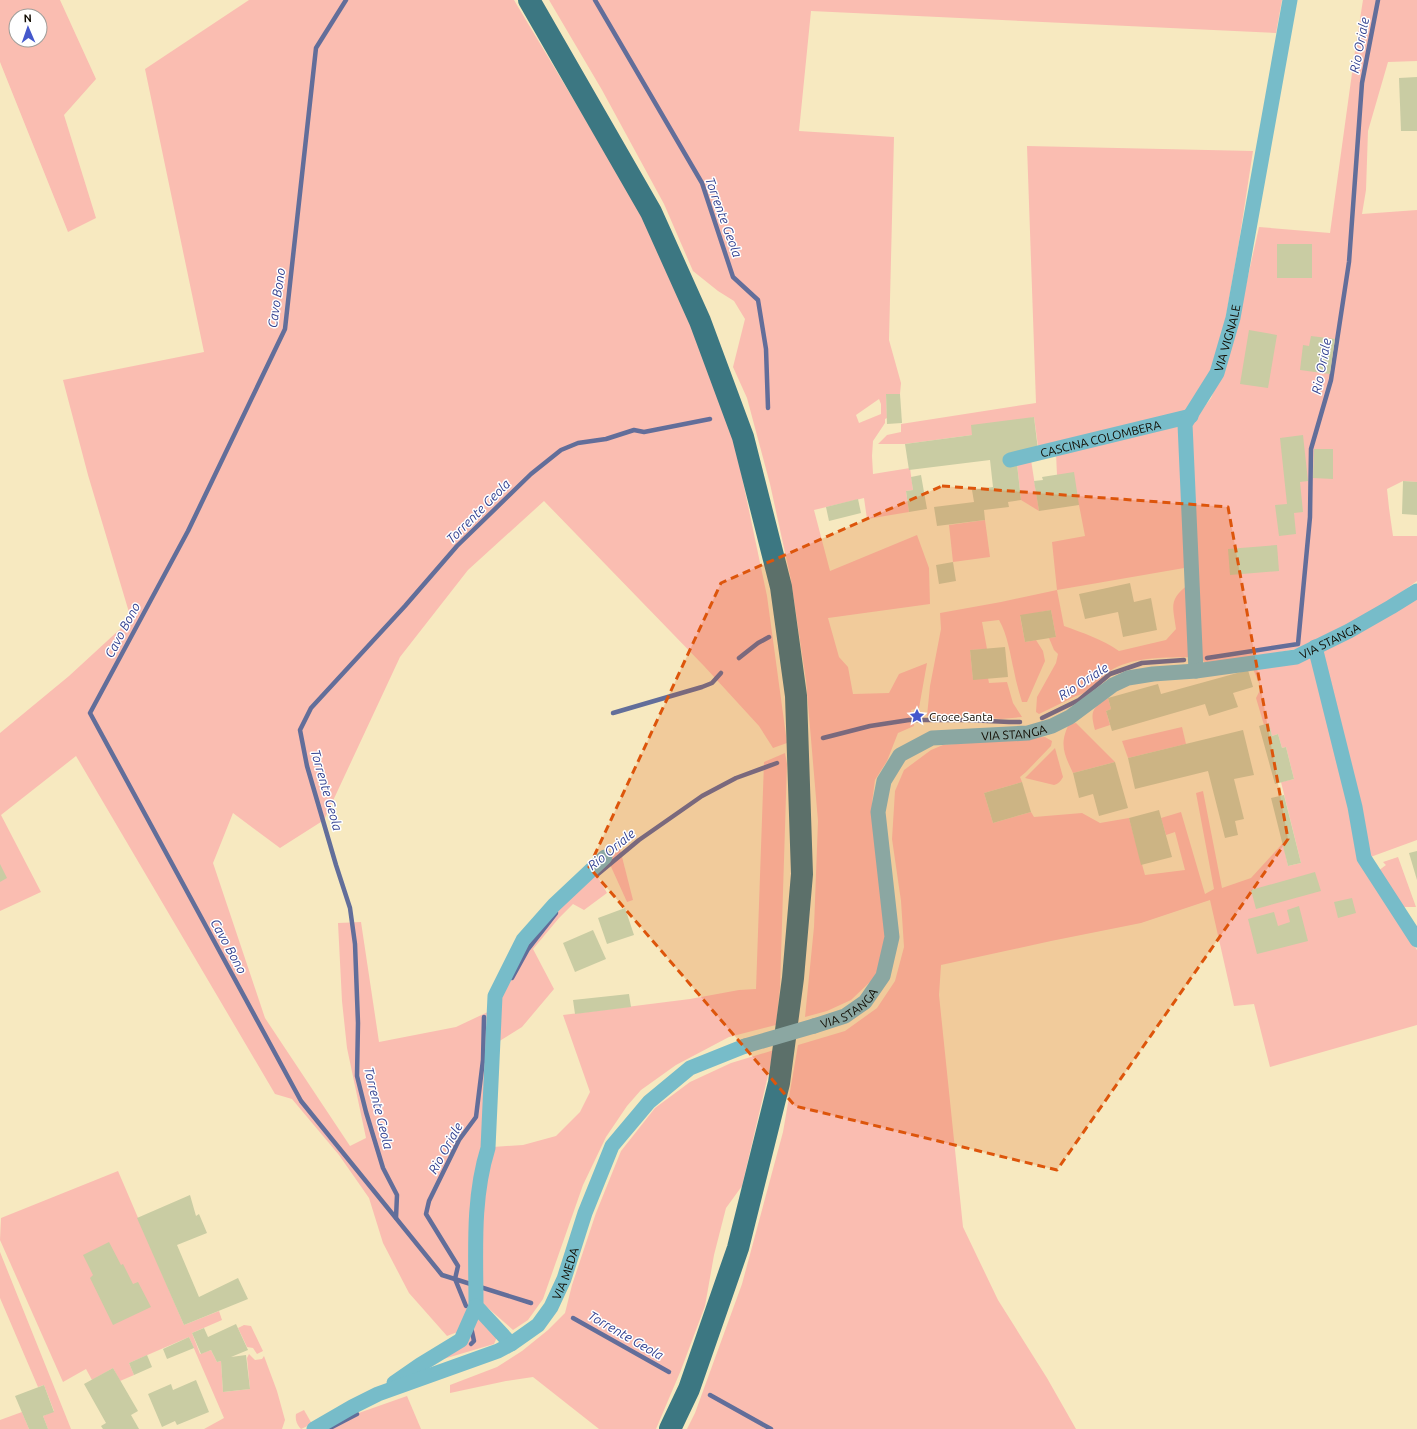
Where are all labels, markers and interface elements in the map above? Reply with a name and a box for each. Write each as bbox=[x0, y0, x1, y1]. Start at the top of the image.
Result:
north arrow bbox=[8, 8, 48, 48]
text: N bbox=[23, 12, 32, 24]
water label: Rio Oriale bbox=[1347, 16, 1371, 74]
water label: Torrente Geola bbox=[703, 175, 745, 259]
water label: Cavo Bono bbox=[265, 267, 287, 329]
street label: VIA VIGNALE bbox=[1211, 303, 1242, 373]
water label: Rio Oriale bbox=[1309, 337, 1333, 395]
street label: CASCINA COLOMBERA bbox=[1039, 417, 1162, 459]
water label: Torrente Geola bbox=[443, 476, 513, 546]
water label: Cavo Bono bbox=[102, 600, 142, 660]
street label: VIA STANGA bbox=[1297, 620, 1362, 661]
water label: Rio Oriale bbox=[1056, 660, 1111, 702]
place icon: Croce Santa bbox=[908, 707, 926, 725]
place label: Croce Santa bbox=[929, 710, 993, 723]
street label: VIA STANGA bbox=[981, 721, 1048, 742]
water label: Torrente Geola bbox=[309, 748, 345, 832]
water label: Rio Oriale bbox=[585, 826, 638, 872]
water label: Cavo Bono bbox=[208, 916, 250, 976]
street label: VIA STANGA bbox=[819, 985, 879, 1030]
water label: Torrente Geola bbox=[362, 1065, 396, 1151]
water label: Rio Oriale bbox=[425, 1120, 465, 1176]
street label: VIA MEDA bbox=[549, 1245, 580, 1301]
water label: Torrente Geola bbox=[586, 1308, 666, 1362]

